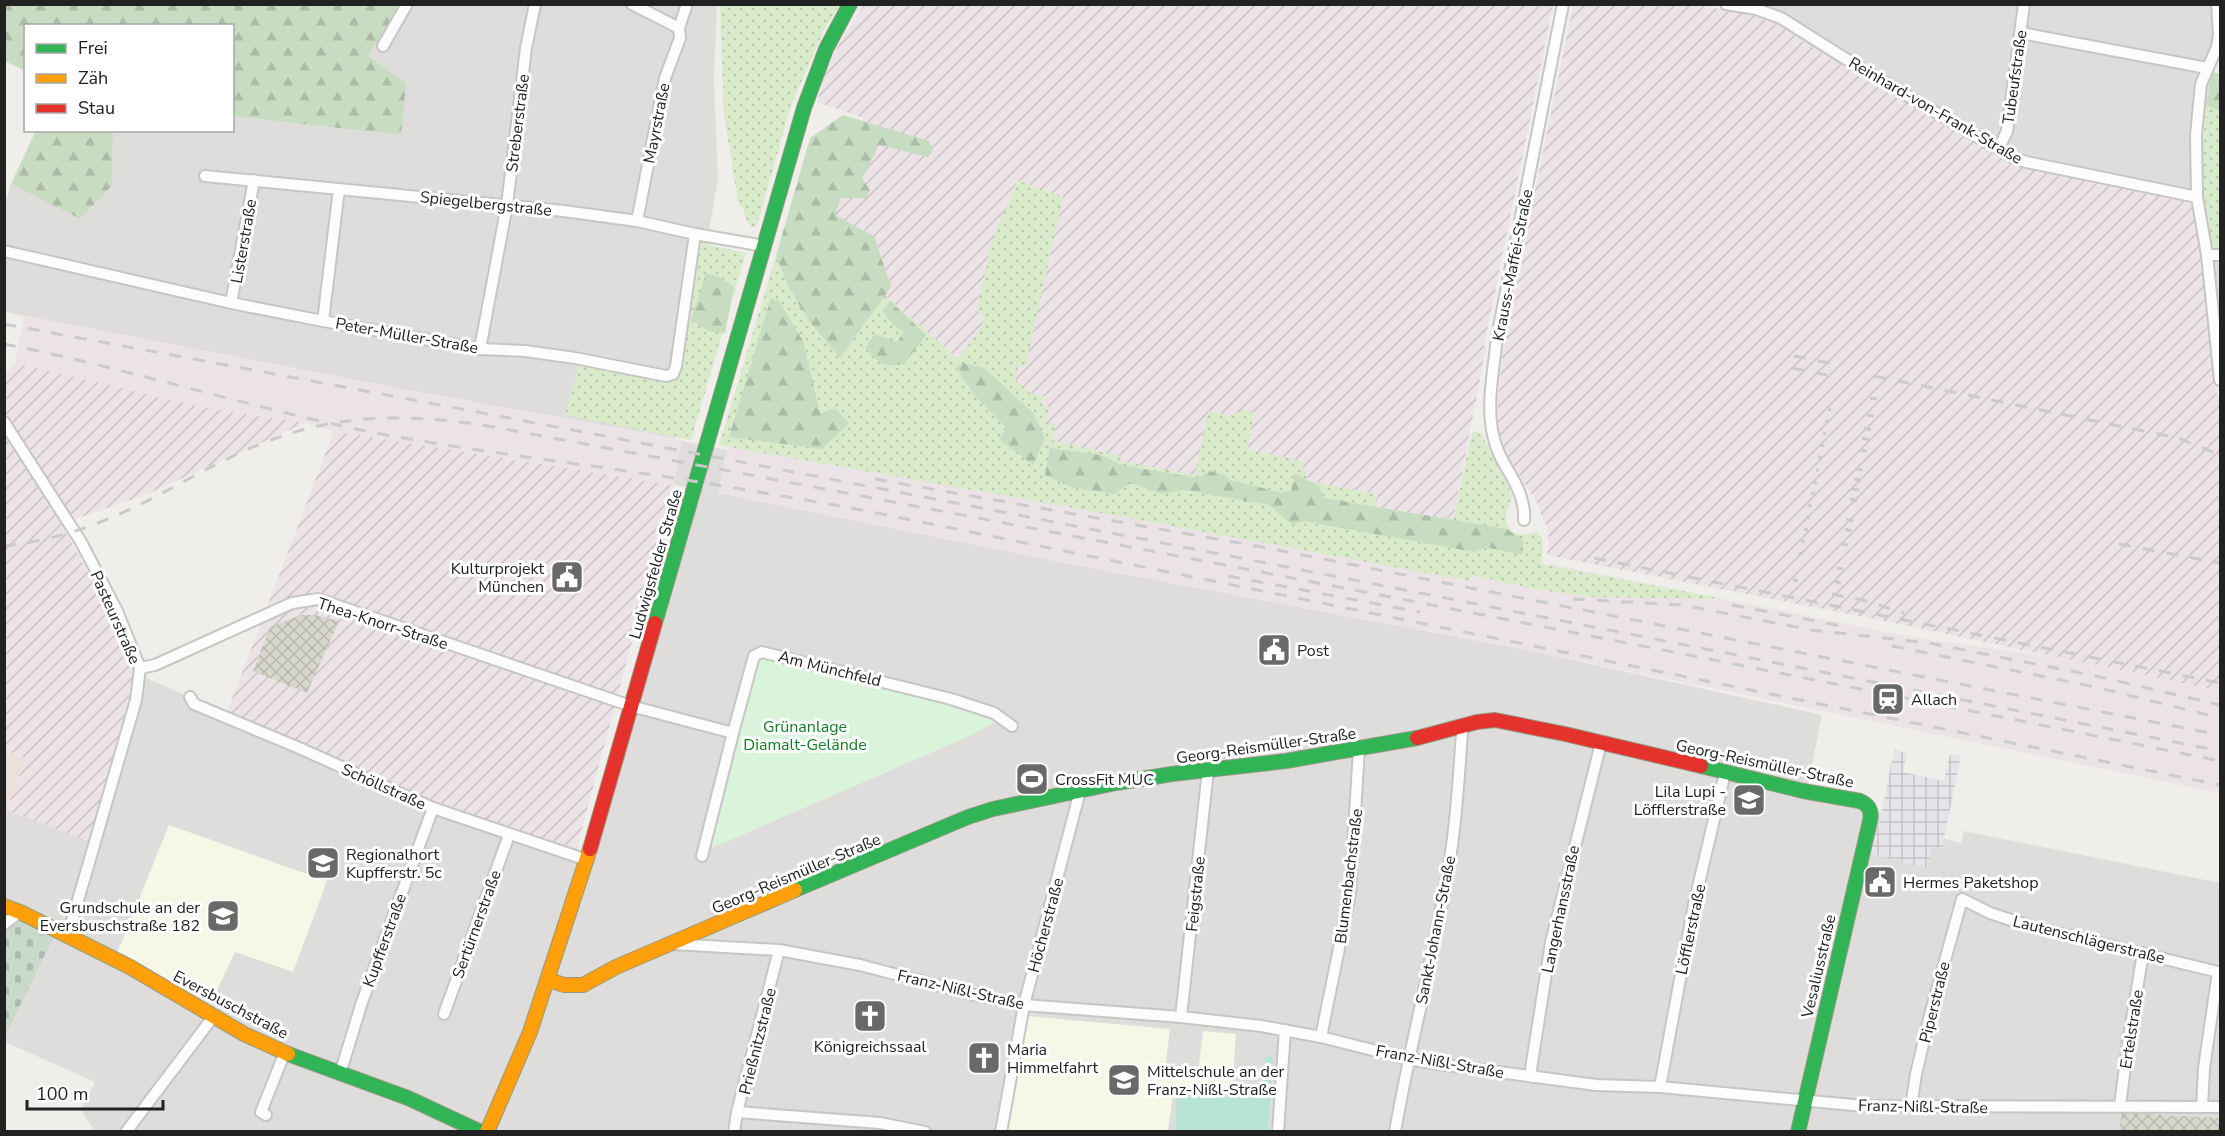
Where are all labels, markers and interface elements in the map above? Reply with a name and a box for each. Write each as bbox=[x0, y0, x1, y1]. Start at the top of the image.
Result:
legend bbox=[24, 24, 234, 132]
street label: Tubeufstraße bbox=[1997, 28, 2033, 126]
text: Frei bbox=[78, 36, 108, 60]
street label: Reinhard-von-Frank-Straße bbox=[1845, 52, 2026, 170]
text: Zäh bbox=[78, 66, 108, 90]
street label: Streberstraße bbox=[501, 73, 535, 173]
street label: Mayrstraße bbox=[638, 81, 676, 165]
text: Stau bbox=[78, 96, 115, 120]
street label: Spiegelbergstraße bbox=[419, 186, 553, 222]
street label: Krauss-Maffei-Straße bbox=[1487, 187, 1538, 343]
street label: Listerstraße bbox=[226, 197, 262, 285]
street label: Peter-Müller-Straße bbox=[334, 313, 480, 359]
street label: Ludwigsfelder Straße bbox=[624, 487, 688, 642]
place label: Kulturprojekt München bbox=[451, 558, 544, 598]
public building icon: Kulturprojekt München bbox=[549, 559, 585, 595]
street label: Pasteurstraße bbox=[85, 567, 146, 668]
street label: Thea-Knorr-Straße bbox=[315, 592, 451, 655]
public building icon: Post bbox=[1256, 632, 1292, 668]
place label: Post bbox=[1297, 640, 1329, 662]
street label: Am Münchfeld bbox=[776, 646, 884, 692]
station icon: Allach bbox=[1870, 681, 1906, 717]
place label: Allach bbox=[1911, 689, 1957, 711]
park label: Grünanlage Diamalt-Gelände bbox=[743, 716, 867, 756]
street label: Georg-Reismüller-Straße bbox=[1175, 722, 1358, 770]
street label: Georg-Reismüller-Straße bbox=[1674, 734, 1856, 794]
street label: Schöllstraße bbox=[338, 758, 429, 815]
sports icon: CrossFit MUC bbox=[1014, 761, 1050, 797]
place label: CrossFit MUC bbox=[1055, 769, 1154, 791]
place label: Lila Lupi - Löfflerstraße bbox=[1634, 781, 1726, 821]
school or university icon: Lila Lupi - Löfflerstraße bbox=[1731, 782, 1767, 818]
street label: Blumenbachstraße bbox=[1330, 807, 1368, 945]
street label: Georg-Reismüller-Straße bbox=[709, 828, 884, 920]
street label: Langerhansstraße bbox=[1537, 843, 1585, 975]
place label: Regionalhort Kupfferstr. 5c bbox=[346, 844, 442, 884]
school or university icon: Regionalhort Kupfferstr. 5c bbox=[305, 845, 341, 881]
street label: Sankt-Johann-Straße bbox=[1411, 854, 1461, 1006]
street label: Feigstraße bbox=[1181, 855, 1211, 933]
public building icon: Hermes Paketshop bbox=[1862, 864, 1898, 900]
street label: Sertürnerstraße bbox=[447, 867, 507, 982]
place label: Hermes Paketshop bbox=[1903, 872, 2039, 894]
street label: Höcherstraße bbox=[1023, 875, 1069, 975]
street label: Löfflerstraße bbox=[1671, 882, 1711, 977]
street label: Kupfferstraße bbox=[358, 890, 412, 990]
place label: Grundschule an der Eversbuschstraße 182 bbox=[40, 897, 200, 937]
school or university icon: Grundschule an der Eversbuschstraße 182 bbox=[205, 898, 241, 934]
street label: Lautenschlägerstraße bbox=[2010, 910, 2167, 970]
street label: Vesaliusstraße bbox=[1796, 912, 1842, 1021]
street label: Piperstraße bbox=[1914, 959, 1956, 1045]
street label: Eversbuschstraße bbox=[169, 965, 292, 1044]
street label: Franz-Nißl-Straße bbox=[895, 965, 1026, 1015]
street label: Prießnitzstraße bbox=[734, 986, 782, 1097]
street label: Ertelstraße bbox=[2115, 988, 2149, 1070]
church icon: Königreichssaal bbox=[852, 998, 888, 1034]
place label: Königreichssaal bbox=[814, 1036, 926, 1058]
place label: Maria Himmelfahrt bbox=[1007, 1039, 1098, 1079]
church icon: Maria Himmelfahrt bbox=[966, 1040, 1002, 1076]
street label: Franz-Nißl-Straße bbox=[1374, 1040, 1506, 1084]
place label: Mittelschule an der Franz-Nißl-Straße bbox=[1147, 1061, 1284, 1101]
school or university icon: Mittelschule an der Franz-Nißl-Straße bbox=[1106, 1062, 1142, 1098]
scale bar bbox=[27, 1073, 164, 1111]
text: 100 m bbox=[36, 1082, 88, 1106]
street label: Franz-Nißl-Straße bbox=[1858, 1095, 1988, 1119]

